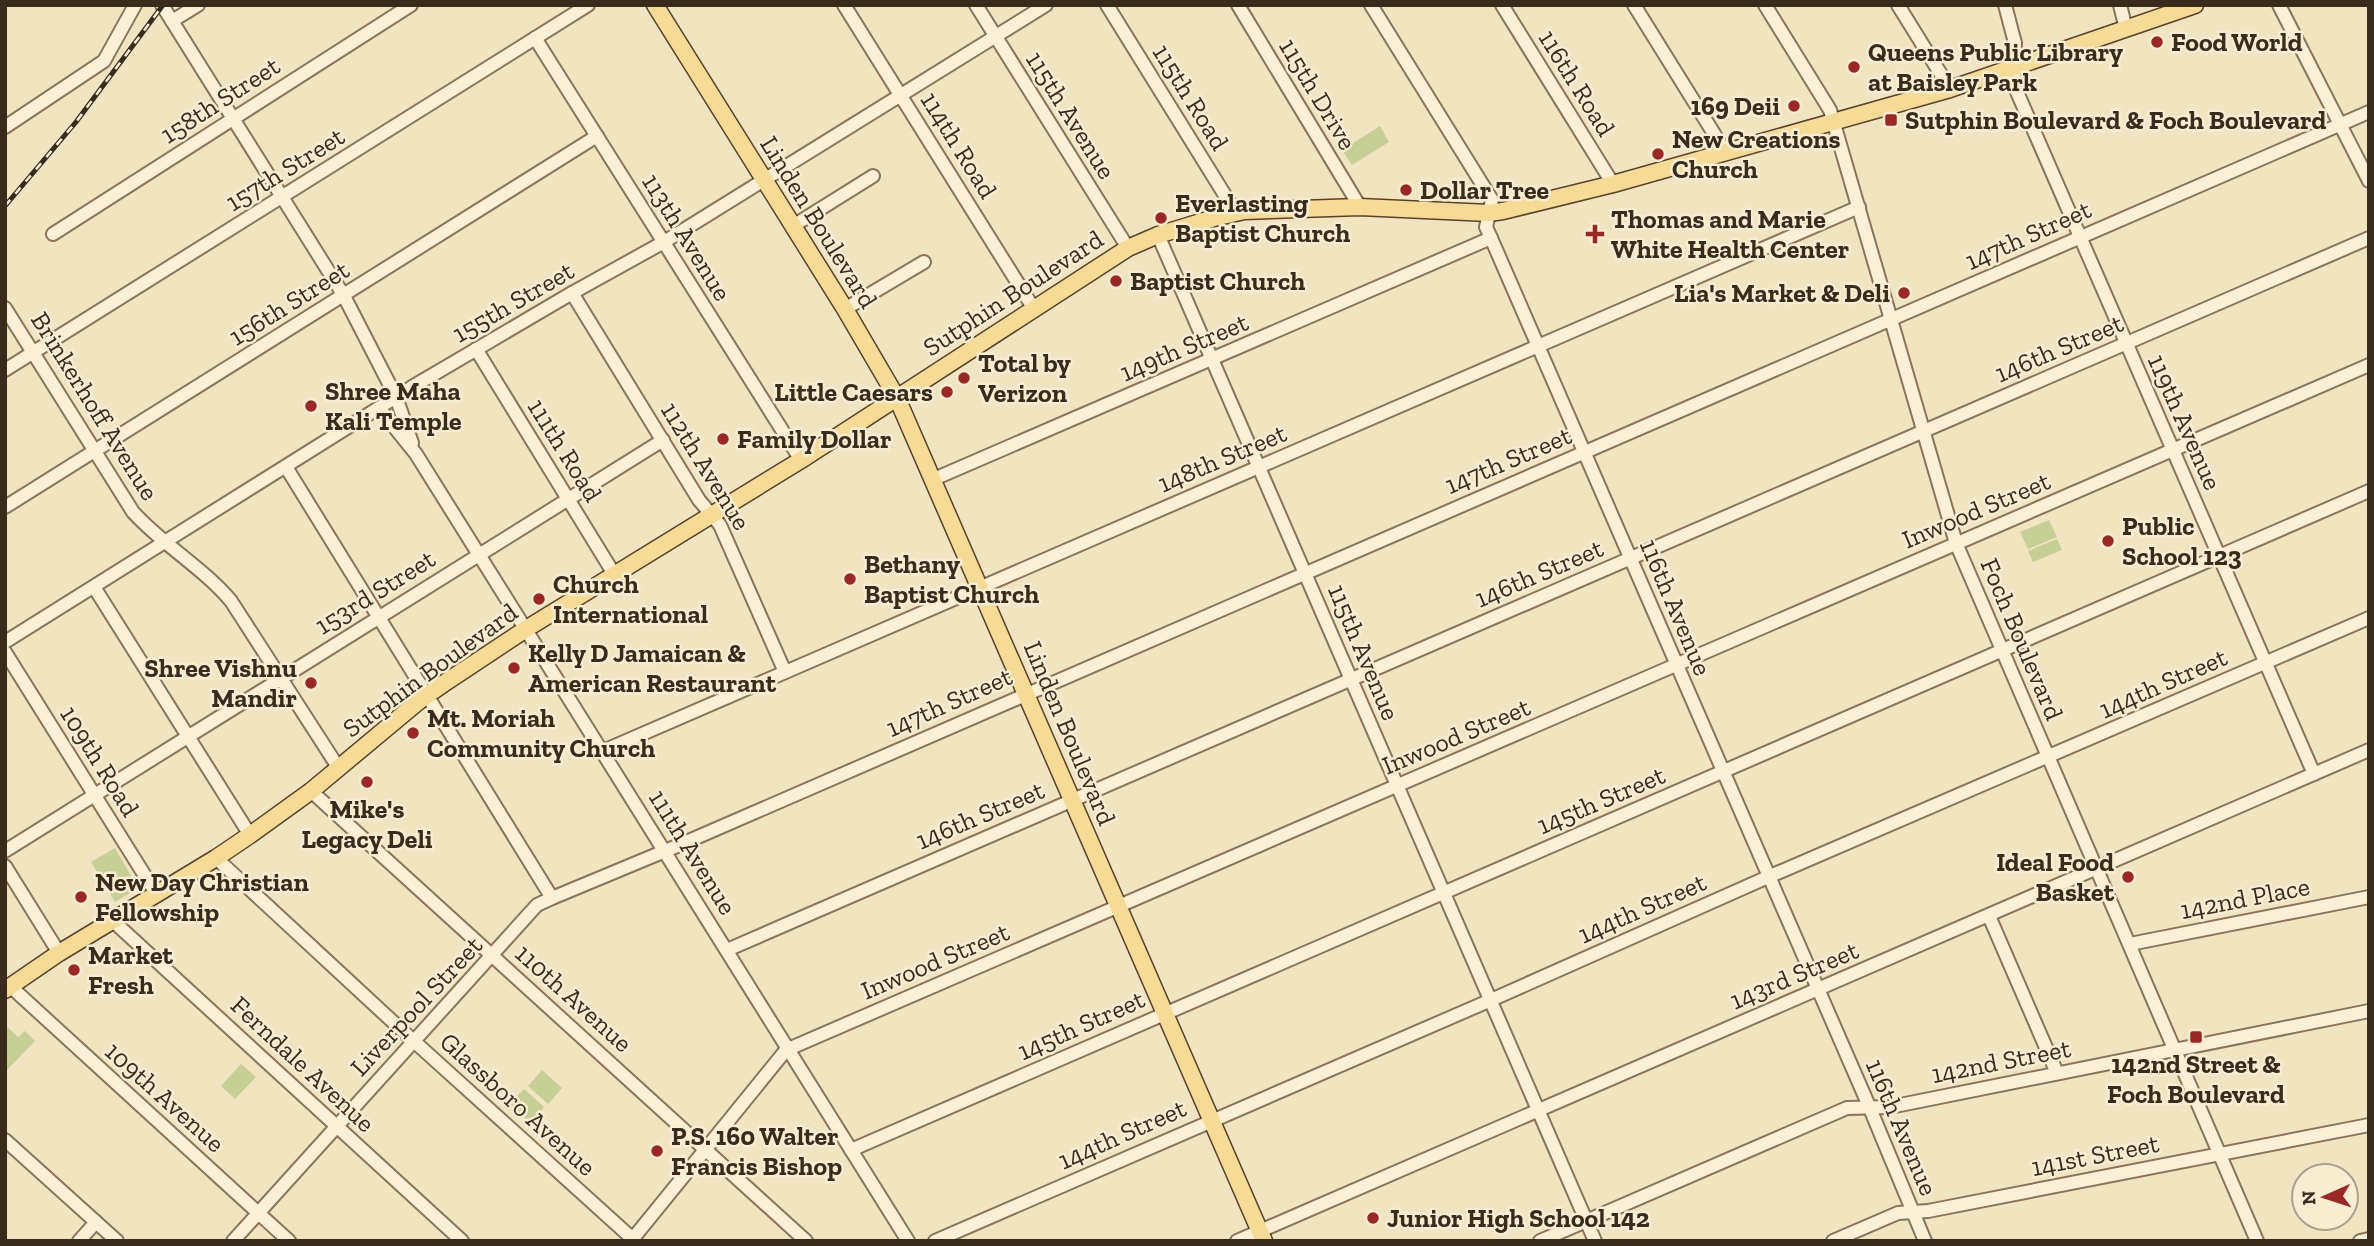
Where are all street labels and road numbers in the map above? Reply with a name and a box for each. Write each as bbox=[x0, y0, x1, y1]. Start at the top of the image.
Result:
street label: 116th Road bbox=[1532, 24, 1622, 142]
street label: 115th Drive bbox=[1272, 32, 1364, 156]
street label: 115th Road bbox=[1146, 38, 1236, 156]
street label: 115th Avenue bbox=[1019, 45, 1123, 185]
street label: 158th Street bbox=[154, 49, 286, 150]
street label: 114th Road bbox=[914, 86, 1004, 204]
street label: 157th Street bbox=[220, 120, 351, 218]
street label: Linden Boulevard bbox=[753, 130, 885, 314]
street label: 113th Avenue bbox=[635, 167, 739, 307]
street label: 147th Street bbox=[1960, 193, 2096, 277]
street label: Sutphin Boulevard bbox=[917, 223, 1109, 363]
street label: 156th Street bbox=[223, 253, 355, 352]
street label: 155th Street bbox=[447, 254, 580, 350]
street label: Brinkerhoff Avenue bbox=[24, 306, 166, 506]
street label: 149th Street bbox=[1115, 306, 1253, 388]
street label: 146th Street bbox=[1990, 307, 2128, 389]
street label: 119th Avenue bbox=[2141, 349, 2229, 495]
street label: 111th Road bbox=[521, 392, 609, 508]
street label: 112th Avenue bbox=[654, 396, 758, 536]
street label: 148th Street bbox=[1153, 416, 1291, 499]
street label: 147th Street bbox=[1440, 419, 1576, 501]
street label: Inwood Street bbox=[1897, 464, 2055, 556]
street label: 146th Street bbox=[1470, 532, 1608, 614]
street label: 116th Avenue bbox=[1633, 534, 1719, 680]
street label: 153rd Street bbox=[309, 542, 441, 642]
street label: Foch Boulevard bbox=[1974, 553, 2070, 725]
street label: 115th Avenue bbox=[1321, 579, 1407, 725]
street label: Sutphin Boulevard bbox=[336, 596, 524, 744]
street label: Linden Boulevard bbox=[1017, 636, 1123, 830]
street label: 144th Street bbox=[2094, 641, 2232, 725]
street label: 147th Street bbox=[881, 660, 1017, 744]
street label: Inwood Street bbox=[1377, 690, 1535, 782]
street label: 109th Road bbox=[53, 700, 147, 822]
street label: 145th Street bbox=[1532, 759, 1670, 841]
street label: 146th Street bbox=[911, 774, 1049, 856]
street label: 111th Avenue bbox=[642, 784, 744, 920]
street label: 144th Street bbox=[1573, 866, 1711, 950]
street label: 142nd Place bbox=[2178, 870, 2312, 926]
street label: Inwood Street bbox=[856, 915, 1014, 1007]
street label: Liverpool Street bbox=[343, 929, 489, 1082]
street label: 143rd Street bbox=[1725, 933, 1863, 1016]
street label: 110th Avenue bbox=[509, 937, 639, 1059]
street label: 145th Street bbox=[1013, 983, 1150, 1067]
street label: Ferndale Avenue bbox=[224, 989, 382, 1139]
street label: Glassboro Avenue bbox=[433, 1025, 603, 1183]
street label: 142nd Street bbox=[1929, 1032, 2074, 1090]
street label: 109th Avenue bbox=[98, 1035, 232, 1159]
street label: 116th Avenue bbox=[1859, 1054, 1945, 1200]
street label: 144th Street bbox=[1053, 1092, 1191, 1176]
street label: 141st Street bbox=[2028, 1127, 2162, 1183]

